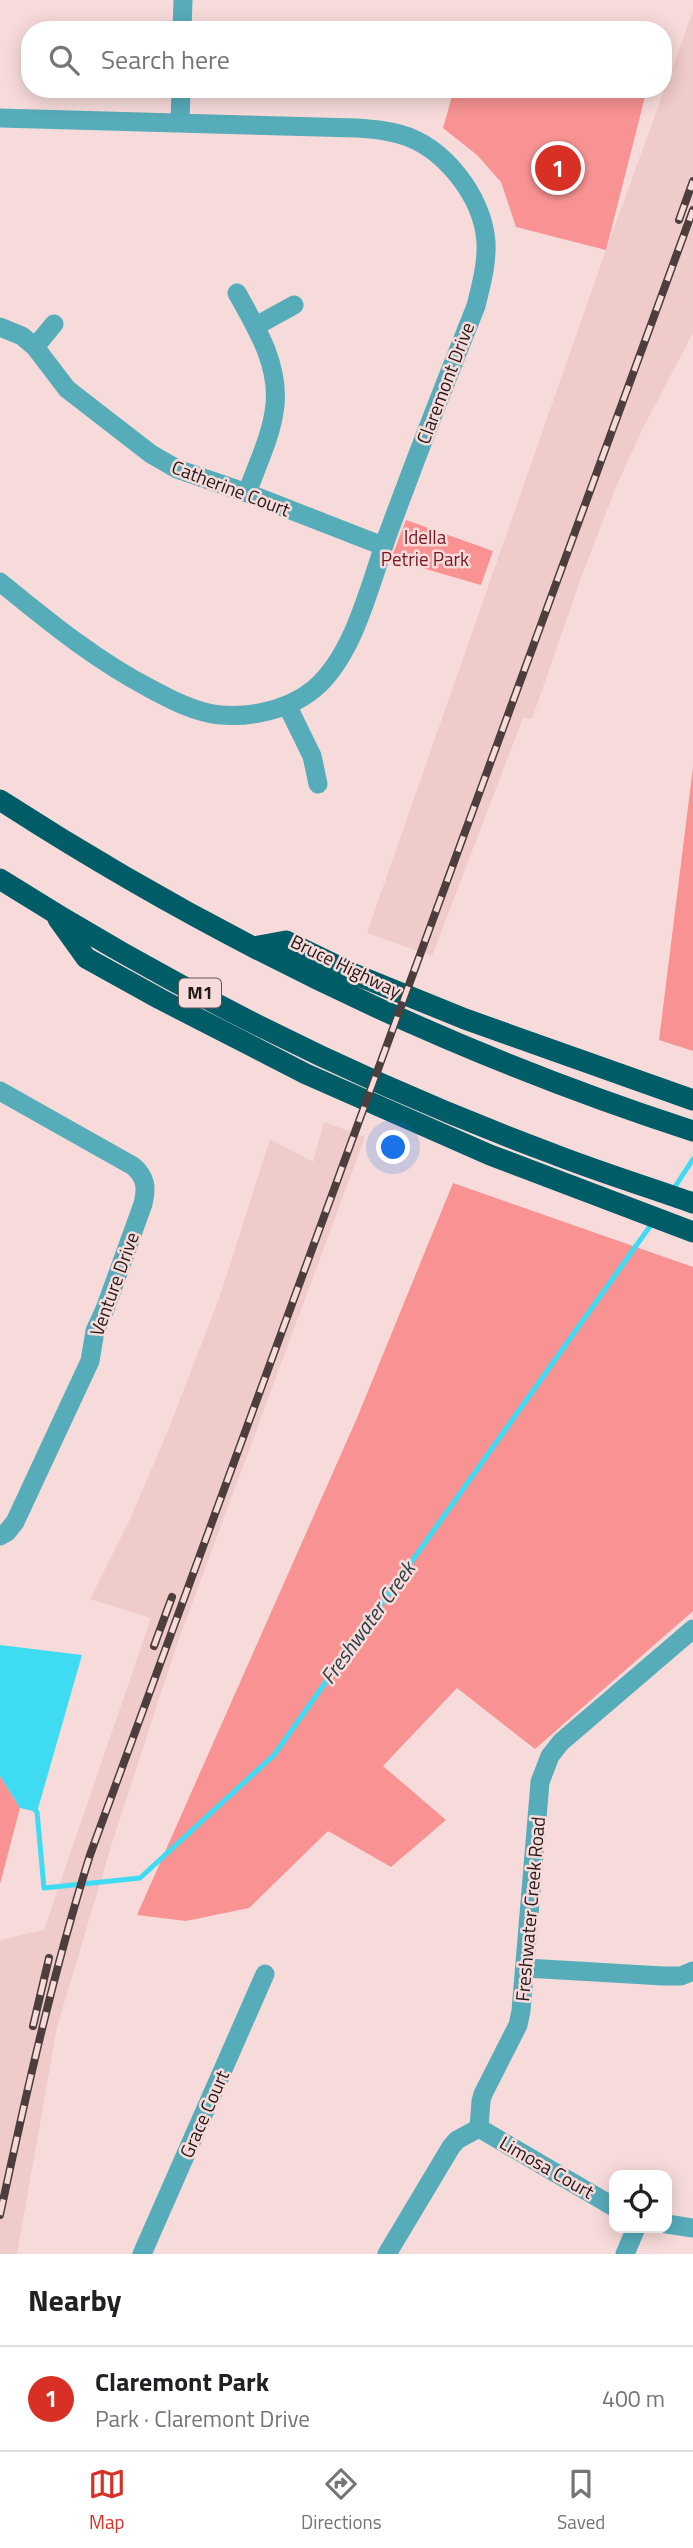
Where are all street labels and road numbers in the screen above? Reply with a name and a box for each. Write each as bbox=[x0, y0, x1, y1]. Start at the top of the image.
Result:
street label: Claremont Drive bbox=[408, 318, 481, 448]
street label: Catherine Court bbox=[168, 452, 295, 524]
street label: Bruce Highway bbox=[286, 926, 407, 1005]
road number: M1 bbox=[179, 978, 221, 1008]
street label: Venture Drive bbox=[81, 1228, 146, 1340]
street label: Freshwater Creek Road bbox=[507, 1815, 552, 2003]
street label: Grace Court bbox=[171, 2065, 236, 2162]
street label: Limosa Court bbox=[494, 2128, 600, 2206]

